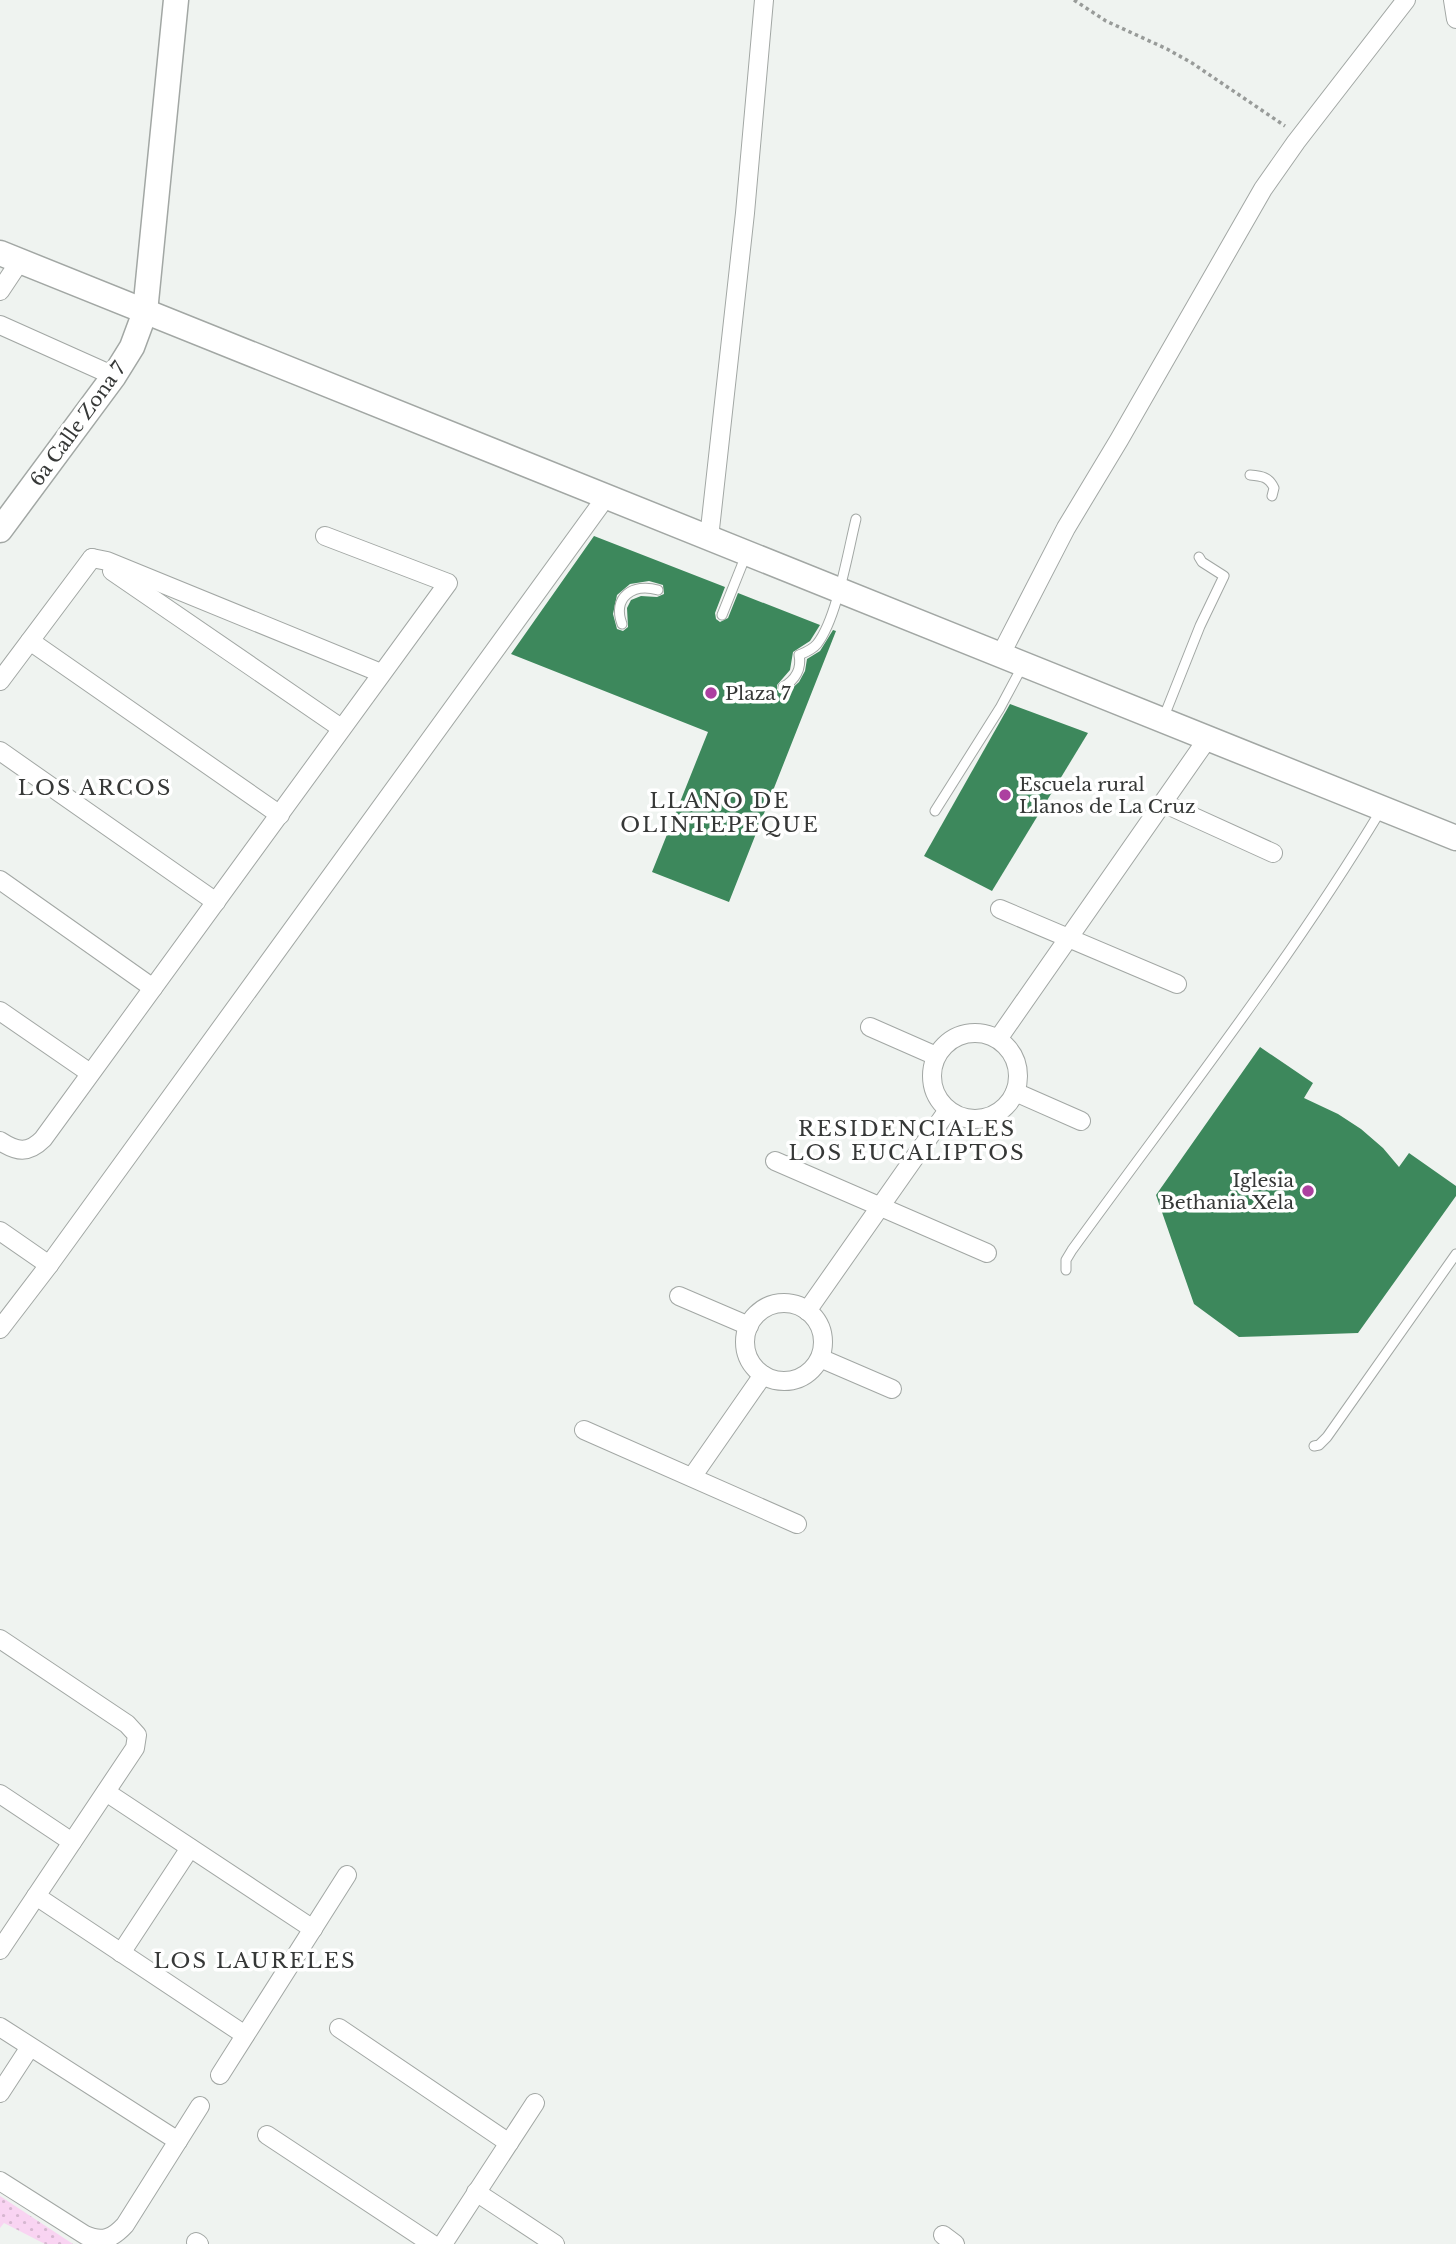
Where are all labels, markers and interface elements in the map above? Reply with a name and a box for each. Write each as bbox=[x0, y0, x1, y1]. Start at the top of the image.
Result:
street label: 6a Calle Zona 7 bbox=[25, 357, 131, 491]
place label: Plaza 7 bbox=[725, 682, 791, 705]
marker: Plaza 7 bbox=[703, 685, 719, 701]
place label: Escuela rural Llanos de La Cruz bbox=[1019, 773, 1195, 818]
district label: LOS ARCOS bbox=[18, 775, 172, 801]
marker: Escuela rural Llanos de La Cruz bbox=[997, 787, 1013, 803]
district label: LLANO DE OLINTEPEQUE bbox=[620, 788, 820, 838]
district label: RESIDENCIALES LOS EUCALIPTOS bbox=[788, 1116, 1026, 1166]
place label: Iglesia Bethania Xela bbox=[1160, 1169, 1294, 1214]
marker: Iglesia Bethania Xela bbox=[1300, 1183, 1316, 1199]
district label: LOS LAURELES bbox=[153, 1948, 357, 1974]

